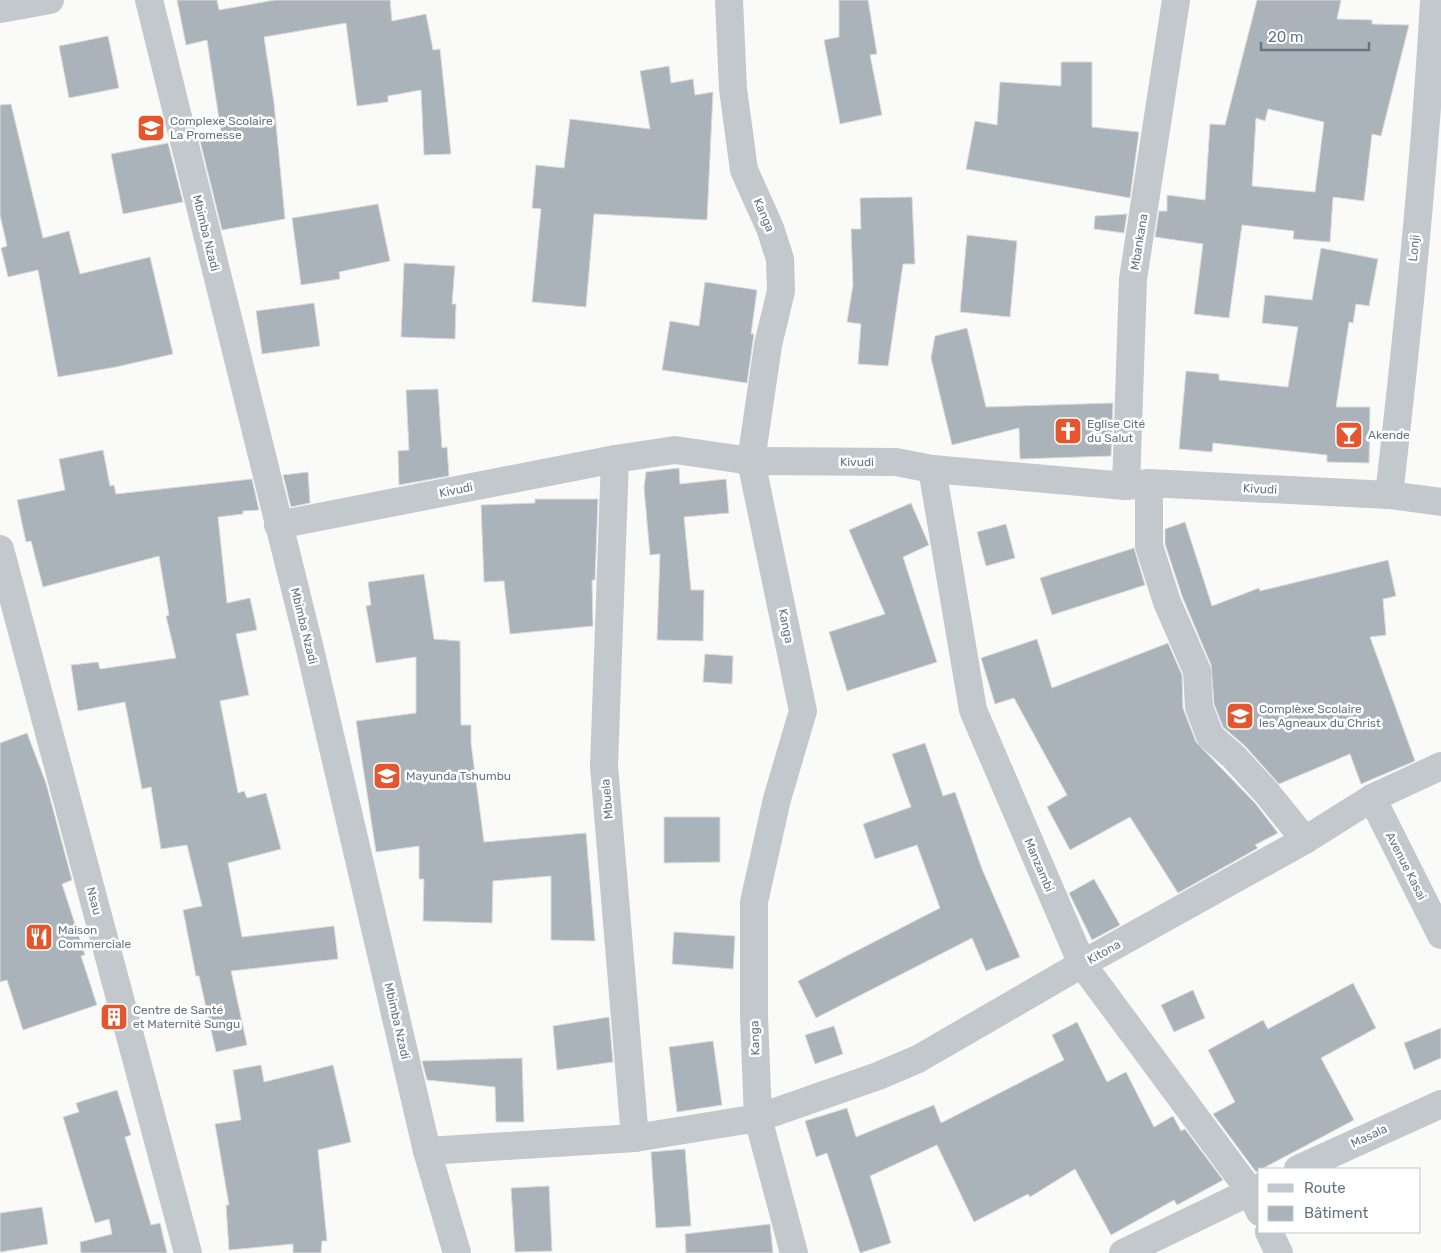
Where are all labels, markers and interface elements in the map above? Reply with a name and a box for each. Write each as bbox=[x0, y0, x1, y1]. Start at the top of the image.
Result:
scale bar bbox=[1261, 20, 1368, 52]
text: 20 m bbox=[1268, 28, 1303, 46]
school or university icon: Complexe Scolaire La Promesse bbox=[136, 113, 166, 143]
place label: Complexe Scolaire La Promesse bbox=[170, 114, 273, 142]
street label: Mbimba Nzadi bbox=[190, 193, 222, 273]
street label: Kanga bbox=[751, 196, 777, 234]
street label: Mbankana bbox=[1128, 213, 1150, 271]
street label: Lonji bbox=[1406, 234, 1422, 262]
church icon: Eglise Cité du Salut bbox=[1053, 416, 1083, 446]
place label: Eglise Cité du Salut bbox=[1087, 417, 1146, 445]
bar icon: Akende bbox=[1334, 420, 1364, 450]
place label: Akende bbox=[1368, 428, 1410, 442]
street label: Kivudi bbox=[840, 455, 874, 469]
street label: Kivudi bbox=[438, 480, 474, 500]
street label: Kivudi bbox=[1243, 481, 1277, 497]
street label: Mbimba Nzadi bbox=[288, 586, 320, 666]
street label: Kanga bbox=[776, 608, 796, 644]
school or university icon: Complèxe Scolaire les Agneaux du Christ bbox=[1225, 701, 1255, 731]
place label: Complèxe Scolaire les Agneaux du Christ bbox=[1259, 702, 1381, 730]
school or university icon: Mayunda Tshumbu bbox=[372, 761, 402, 791]
place label: Mayunda Tshumbu bbox=[406, 769, 511, 783]
street label: Mbuela bbox=[598, 778, 616, 820]
street label: Avenue Kasai bbox=[1383, 830, 1429, 902]
street label: Manzambi bbox=[1021, 836, 1057, 894]
street label: Nsau bbox=[84, 886, 104, 916]
restaurant icon: Maison Commerciale bbox=[24, 922, 54, 952]
place label: Maison Commerciale bbox=[58, 923, 131, 951]
street label: Kitona bbox=[1085, 937, 1123, 967]
street label: Mbimba Nzadi bbox=[381, 981, 413, 1061]
building icon: Centre de Santé et Maternité Sungu bbox=[99, 1002, 129, 1032]
place label: Centre de Santé et Maternité Sungu bbox=[133, 1003, 240, 1031]
street label: Kanga bbox=[747, 1020, 763, 1056]
street label: Masala bbox=[1349, 1122, 1389, 1150]
legend bbox=[1258, 1168, 1421, 1233]
text: Route bbox=[1304, 1179, 1346, 1197]
text: Bâtiment bbox=[1304, 1204, 1368, 1222]

